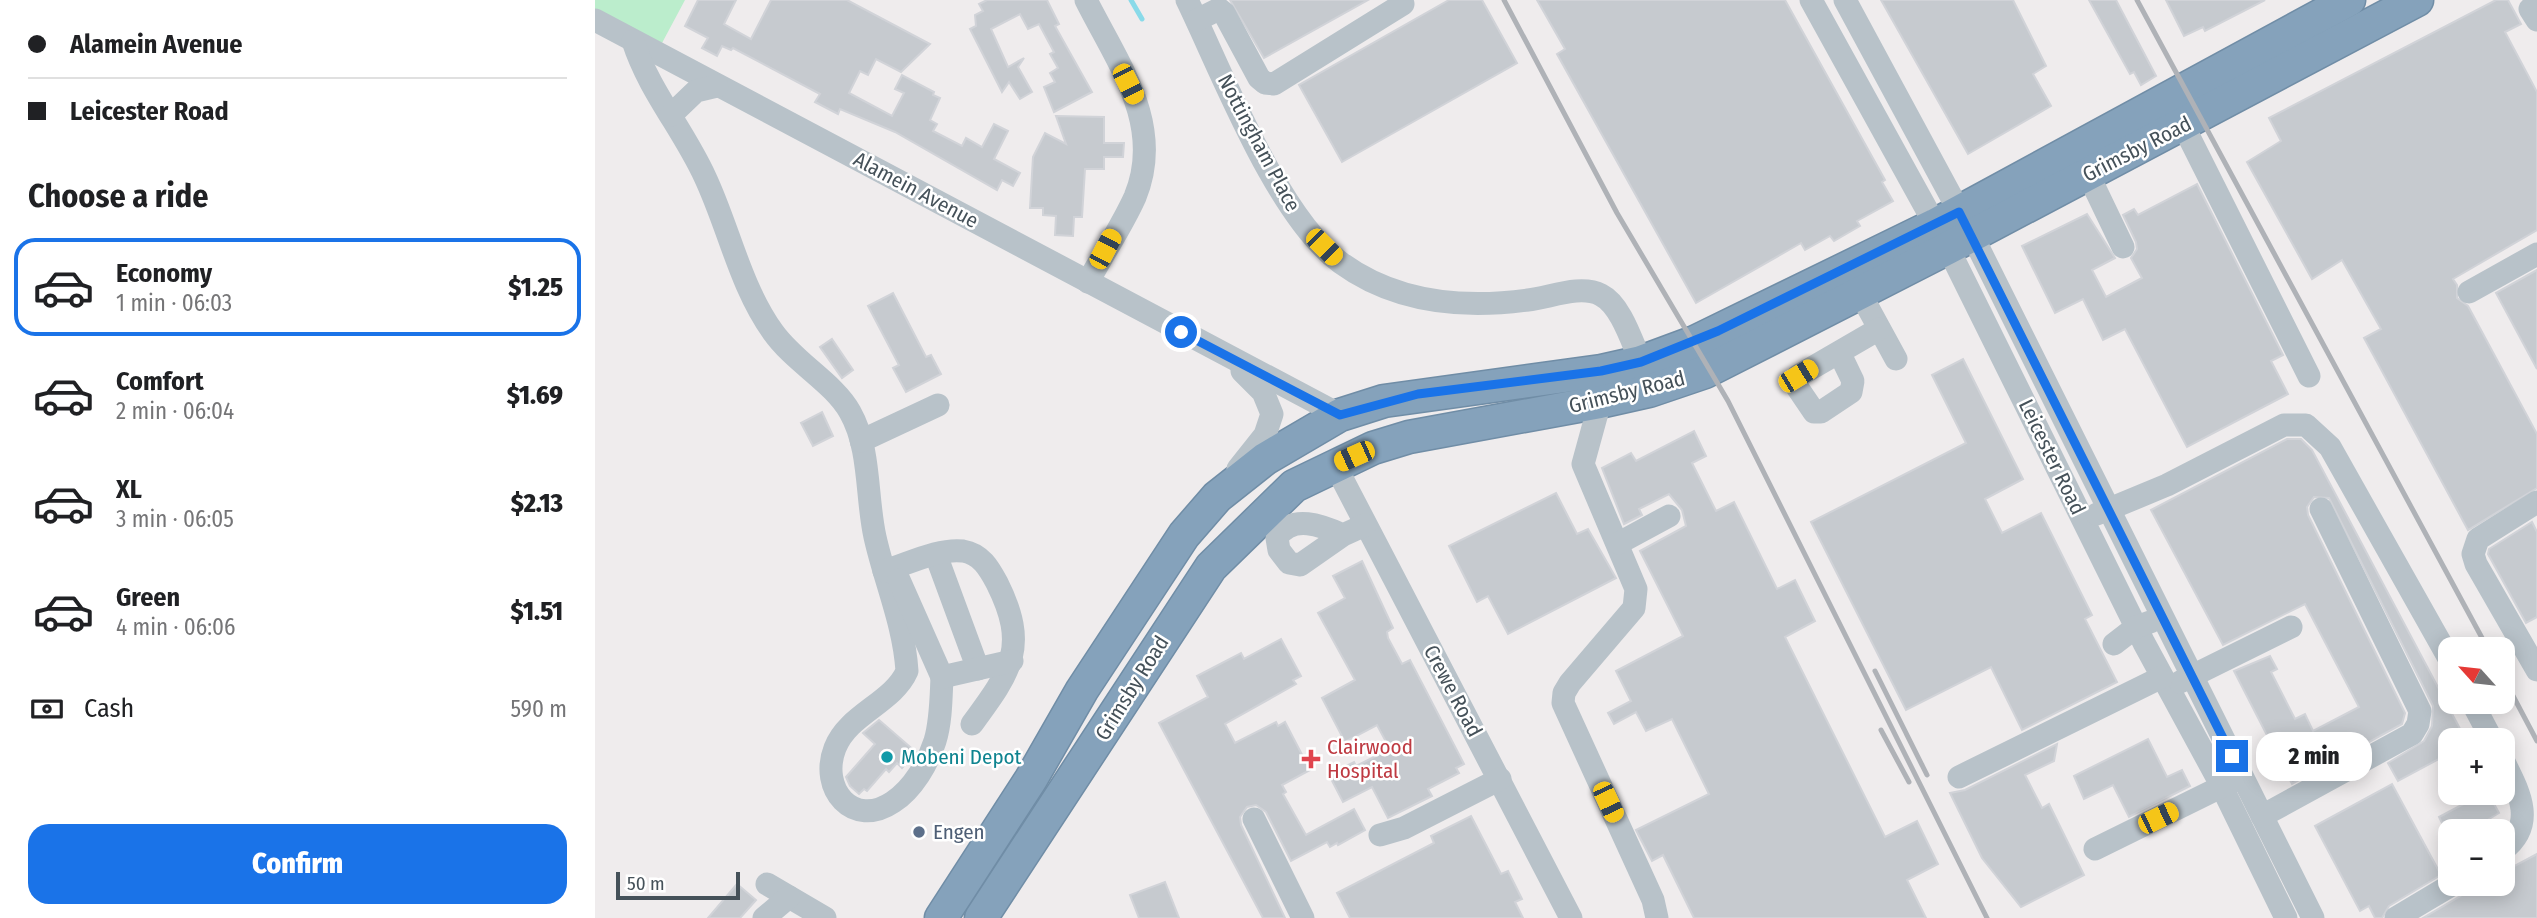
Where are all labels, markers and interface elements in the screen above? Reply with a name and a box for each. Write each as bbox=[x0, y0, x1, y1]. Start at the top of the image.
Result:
text: Alamein Avenue bbox=[70, 29, 242, 60]
car bbox=[1110, 61, 1147, 107]
street label: Nottingham Place bbox=[1212, 70, 1306, 216]
text: Leicester Road bbox=[70, 96, 229, 127]
street label: Grimsby Road bbox=[2078, 110, 2196, 188]
street label: Alamein Avenue bbox=[849, 146, 983, 234]
text: Choose a ride bbox=[28, 177, 209, 215]
car bbox=[1302, 225, 1347, 269]
car bbox=[1086, 226, 1125, 272]
icon: car bbox=[32, 256, 95, 319]
text: Economy bbox=[116, 258, 212, 289]
text: $1.25 bbox=[508, 272, 563, 303]
text: 1 min · 06:03 bbox=[116, 289, 232, 317]
route start bbox=[1165, 316, 1197, 348]
car bbox=[1775, 356, 1822, 396]
icon: car bbox=[32, 364, 95, 427]
street label: Grimsby Road bbox=[1566, 365, 1688, 419]
text: Comfort bbox=[116, 366, 204, 397]
text: $1.69 bbox=[507, 380, 563, 411]
street label: Leicester Road bbox=[2013, 395, 2091, 519]
text: 2 min · 06:04 bbox=[116, 397, 234, 425]
car bbox=[1331, 438, 1378, 474]
icon: car bbox=[32, 472, 95, 535]
text: XL bbox=[116, 474, 142, 505]
text: $2.13 bbox=[511, 488, 563, 519]
text: 3 min · 06:05 bbox=[116, 505, 234, 533]
icon: car bbox=[32, 580, 95, 643]
text: Green bbox=[116, 582, 180, 613]
text: $1.51 bbox=[511, 596, 563, 627]
text: 4 min · 06:06 bbox=[116, 613, 236, 641]
street label: Grimsby Road bbox=[1090, 631, 1174, 745]
north arrow bbox=[2438, 637, 2515, 714]
map controls bbox=[2438, 637, 2515, 896]
street label: Crewe Road bbox=[1418, 641, 1488, 741]
icon: cash bbox=[28, 690, 66, 728]
text: Cash bbox=[84, 693, 134, 724]
text: 590 m bbox=[511, 695, 567, 723]
button: + bbox=[2438, 728, 2515, 805]
callout: 2 min bbox=[2257, 732, 2372, 780]
place label: Clairwood Hospital bbox=[1327, 734, 1413, 784]
route end bbox=[2216, 740, 2248, 772]
text: 2 min bbox=[2289, 742, 2339, 770]
place label: Mobeni Depot bbox=[901, 744, 1022, 770]
marker: Mobeni Depot bbox=[879, 749, 895, 765]
marker: Clairwood Hospital bbox=[1301, 749, 1321, 769]
car bbox=[1590, 779, 1627, 825]
car bbox=[2135, 799, 2182, 837]
place label: Engen bbox=[933, 819, 985, 845]
button: − bbox=[2438, 819, 2515, 896]
button: Confirm bbox=[28, 824, 567, 904]
marker: Engen bbox=[911, 824, 927, 840]
scale bar bbox=[616, 869, 740, 901]
text: 50 m bbox=[627, 872, 665, 895]

